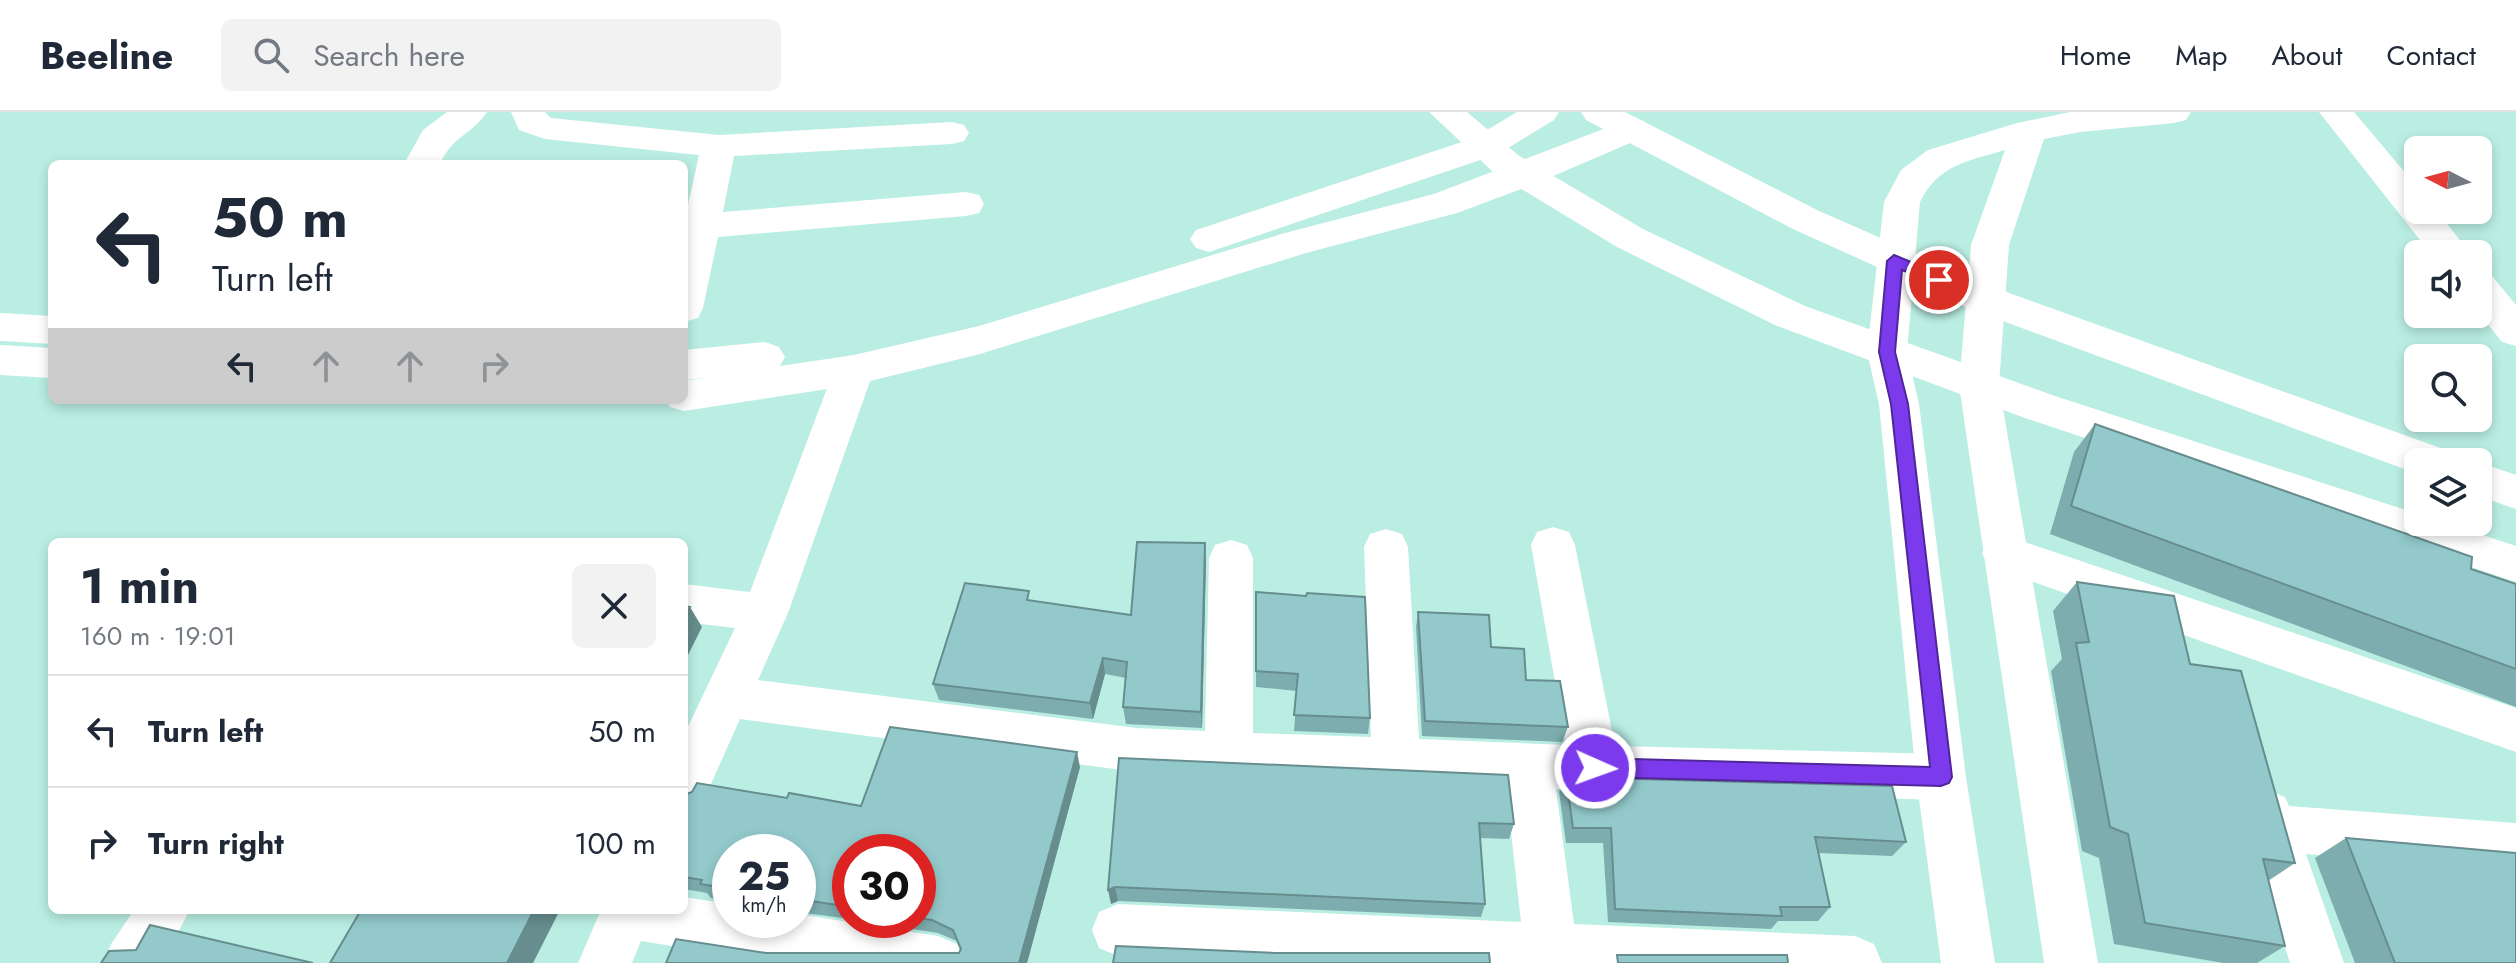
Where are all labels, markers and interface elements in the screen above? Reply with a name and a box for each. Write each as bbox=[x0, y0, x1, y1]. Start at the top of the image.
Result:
search box bbox=[221, 19, 781, 91]
text: Beeline bbox=[40, 28, 173, 83]
icon: search bbox=[249, 33, 293, 77]
text: Search here bbox=[313, 34, 465, 77]
text: Home bbox=[2060, 35, 2131, 76]
text: Map bbox=[2175, 35, 2227, 76]
text: About bbox=[2271, 35, 2343, 76]
text: Contact bbox=[2387, 35, 2476, 76]
north arrow bbox=[2404, 136, 2492, 224]
map controls bbox=[2404, 136, 2492, 536]
text: 50 m bbox=[212, 177, 348, 258]
icon: left bbox=[80, 192, 184, 296]
button: sound bbox=[2404, 240, 2492, 328]
pin bbox=[1905, 246, 1973, 314]
text: Turn left bbox=[212, 252, 333, 304]
icon: arrive bbox=[1917, 258, 1961, 302]
icon: left bbox=[220, 344, 264, 388]
icon: ahead bbox=[304, 344, 348, 388]
icon: ahead bbox=[388, 344, 432, 388]
icon: right bbox=[472, 344, 516, 388]
button: search bbox=[2404, 344, 2492, 432]
button: layers bbox=[2404, 448, 2492, 536]
text: 1 min bbox=[80, 552, 199, 621]
button: close bbox=[572, 564, 656, 648]
text: 160 m · 19:01 bbox=[80, 617, 236, 655]
icon: left bbox=[80, 709, 124, 753]
text: Turn left bbox=[148, 710, 263, 753]
text: 50 m bbox=[589, 710, 656, 753]
position arrow bbox=[1553, 726, 1637, 810]
icon: right bbox=[80, 821, 124, 865]
text: Turn right bbox=[148, 822, 284, 865]
text: 100 m bbox=[574, 822, 656, 865]
speed limit sign: 30 bbox=[832, 834, 936, 938]
text: 25 bbox=[738, 847, 790, 905]
text: km/h bbox=[741, 891, 787, 920]

